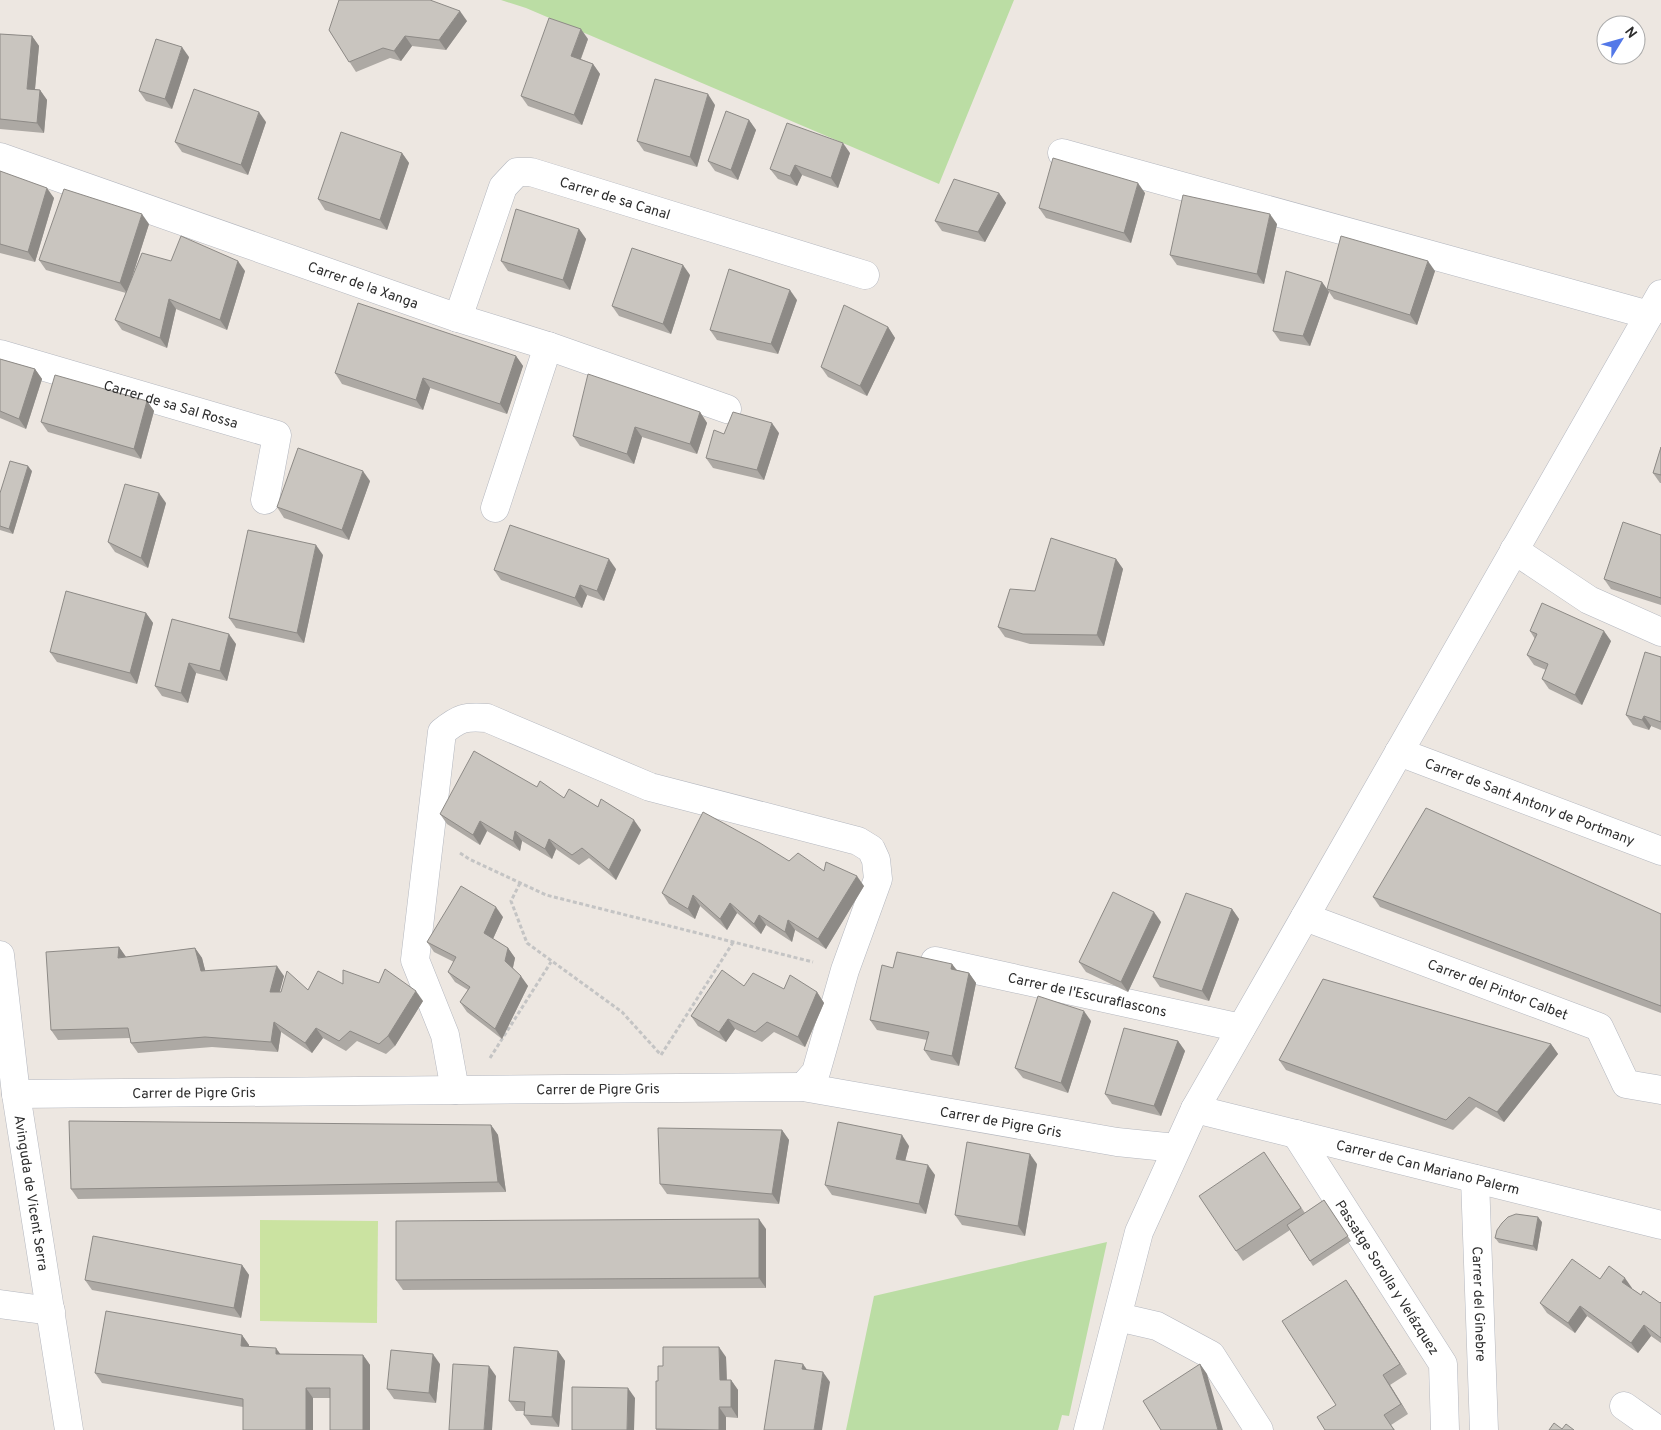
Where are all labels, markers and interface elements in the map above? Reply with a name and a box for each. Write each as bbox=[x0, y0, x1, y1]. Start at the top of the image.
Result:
north arrow bbox=[1596, 15, 1646, 65]
text: N bbox=[1620, 24, 1640, 42]
street label: Carrer de sa Canal bbox=[557, 174, 672, 224]
street label: Carrer de la Xanga bbox=[305, 259, 420, 313]
street label: Carrer de sa Sal Rossa bbox=[101, 378, 240, 433]
street label: Carrer de Sant Antony de Portmany bbox=[1422, 756, 1637, 850]
street label: Carrer del Pintor Calbet bbox=[1425, 957, 1570, 1025]
street label: Carrer de l'Escuraflascons bbox=[1006, 970, 1168, 1022]
street label: Carrer de Pigre Gris bbox=[536, 1081, 660, 1099]
street label: Carrer de Pigre Gris bbox=[132, 1085, 256, 1103]
street label: Carrer de Pigre Gris bbox=[938, 1104, 1063, 1142]
street label: Avinguda de Vicent Serra bbox=[9, 1114, 51, 1272]
street label: Carrer de Can Mariano Palerm bbox=[1334, 1137, 1521, 1199]
street label: Passatge Sorolla y Velázquez bbox=[1331, 1197, 1442, 1359]
street label: Carrer del Ginebre bbox=[1467, 1246, 1489, 1362]

